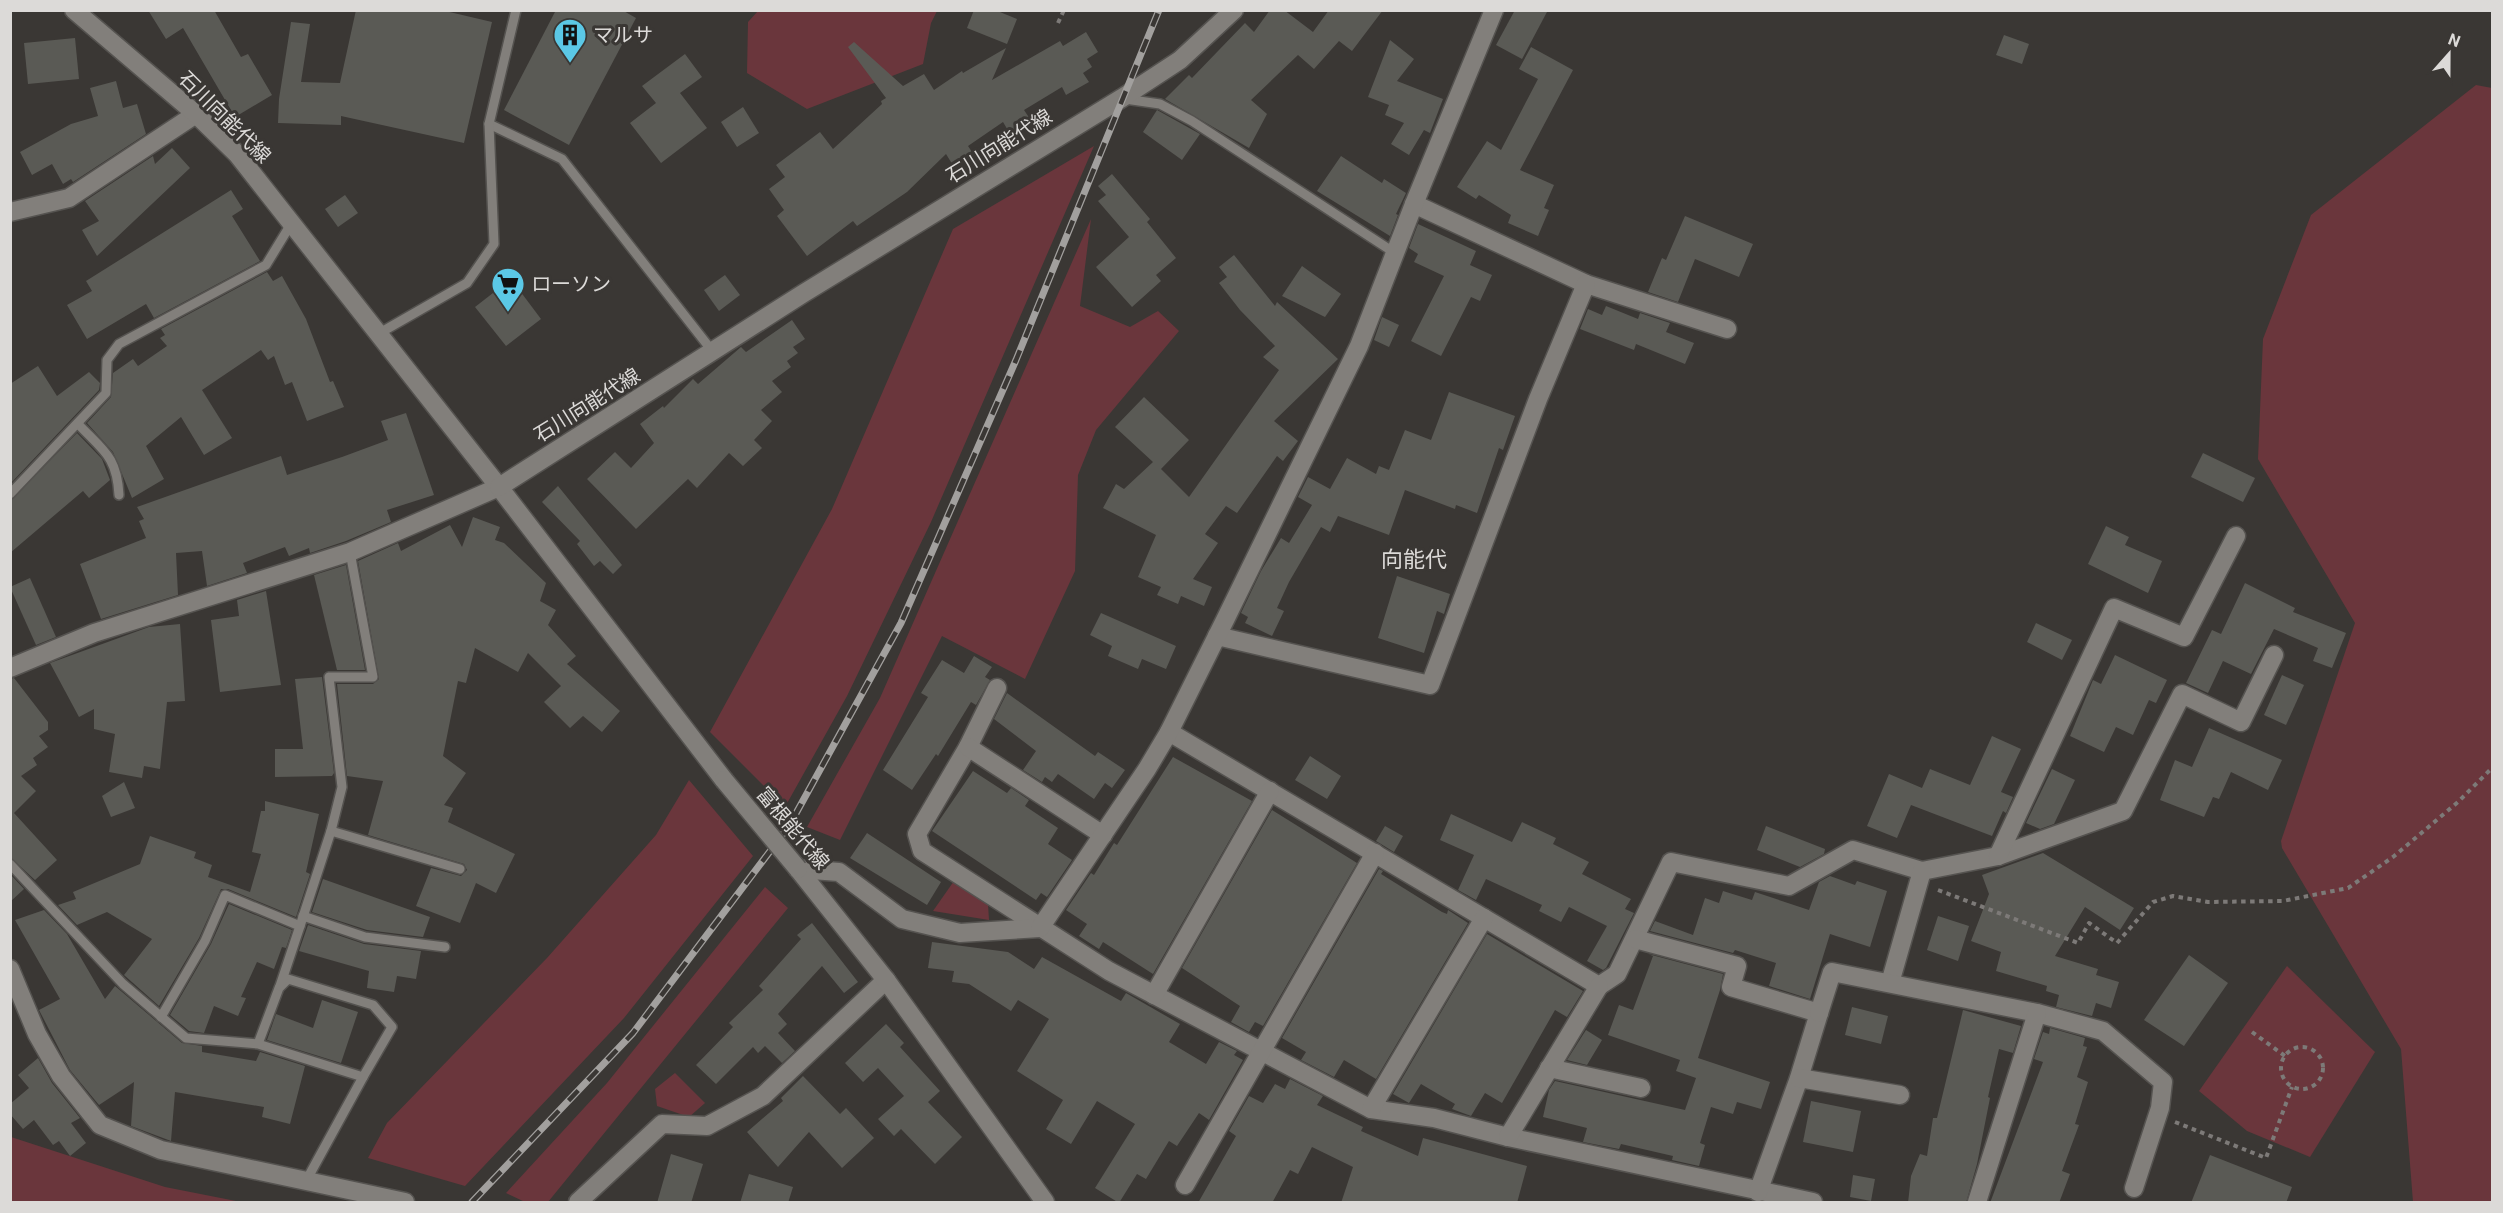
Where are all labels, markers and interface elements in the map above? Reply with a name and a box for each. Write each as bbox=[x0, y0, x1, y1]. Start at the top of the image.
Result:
building icon: マルサ bbox=[552, 17, 588, 64]
place label: マルサ bbox=[593, 23, 653, 47]
north arrow bbox=[2419, 24, 2479, 84]
text: N bbox=[2446, 30, 2463, 51]
street label: 石川向能代線 bbox=[174, 66, 276, 168]
street label: 石川向能代線 bbox=[942, 104, 1056, 188]
supermarket icon: ローソン bbox=[490, 266, 526, 313]
place label: ローソン bbox=[531, 272, 611, 296]
street label: 石川向能代線 bbox=[530, 363, 644, 447]
district label: 向能代 bbox=[1381, 547, 1447, 572]
street label: 富根能代線 bbox=[752, 782, 834, 874]

